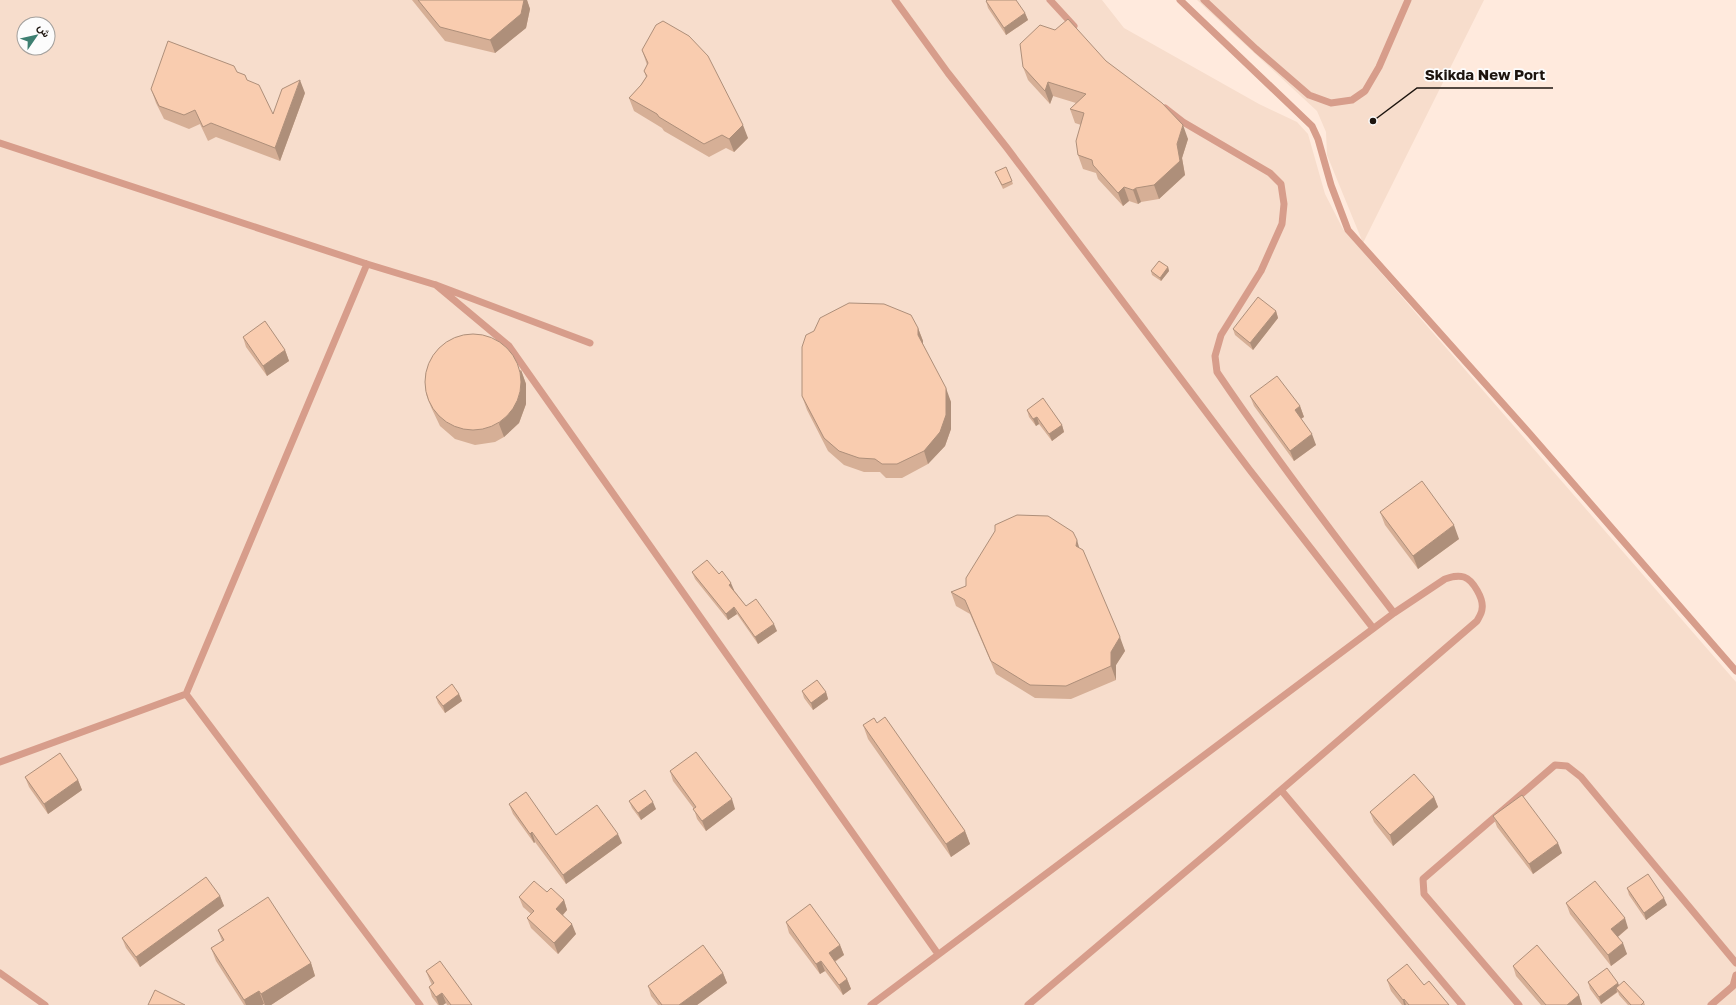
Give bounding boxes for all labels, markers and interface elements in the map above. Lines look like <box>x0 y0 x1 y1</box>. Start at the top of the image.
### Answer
north arrow <box>16 16 56 56</box>
text: ش <box>35 21 54 40</box>
callout: Skikda New Port <box>1417 61 1553 88</box>
text: Skikda New Port <box>1425 65 1545 83</box>

